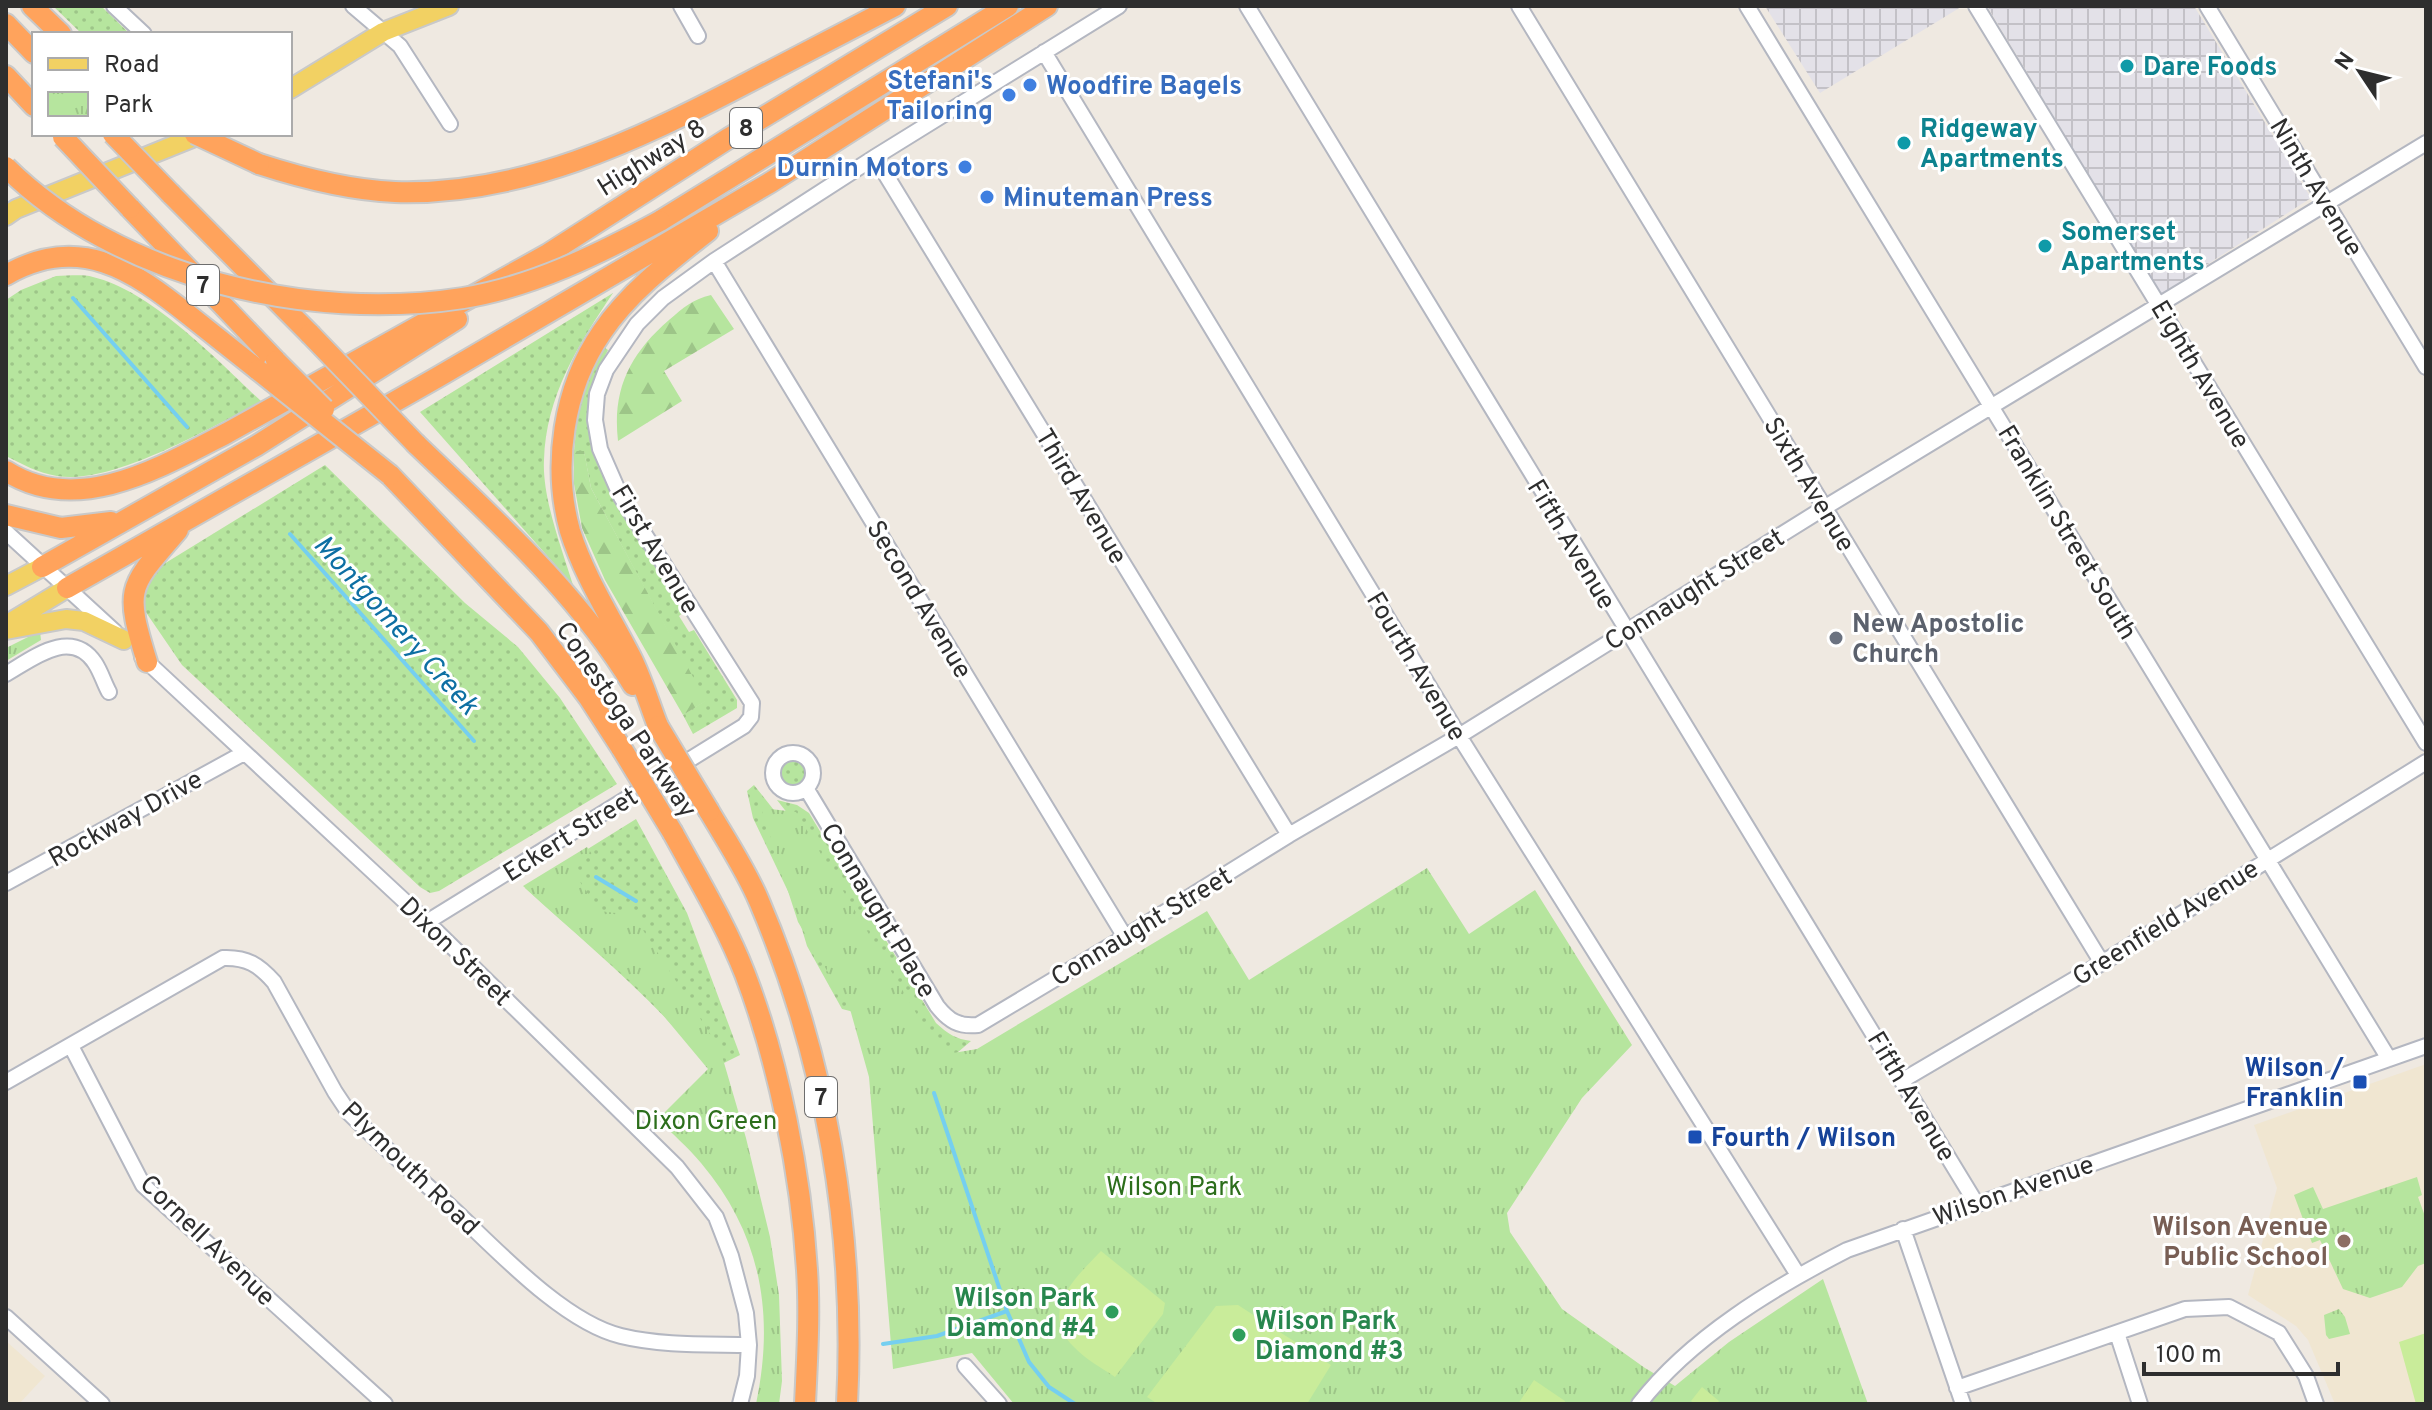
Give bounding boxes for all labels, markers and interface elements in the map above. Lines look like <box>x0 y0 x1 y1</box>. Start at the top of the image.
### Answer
legend <box>32 32 292 136</box>
north arrow <box>2320 32 2400 112</box>
text: N <box>2330 48 2361 76</box>
text: Road <box>104 51 160 81</box>
place label: Dare Foods <box>2143 52 2277 85</box>
marker: Dare Foods <box>2118 57 2136 75</box>
place label: Stefani's Tailoring <box>887 66 993 129</box>
place label: Woodfire Bagels <box>1046 71 1242 104</box>
marker: Woodfire Bagels <box>1021 76 1039 94</box>
marker: Stefani's Tailoring <box>1000 86 1018 104</box>
text: Park <box>104 91 154 121</box>
road number: 8 <box>730 108 762 148</box>
street label: Highway 8 <box>592 113 713 205</box>
street label: Ninth Avenue <box>2261 113 2369 263</box>
place label: Ridgeway Apartments <box>1920 114 2064 177</box>
marker: Ridgeway Apartments <box>1895 134 1913 152</box>
place label: Durnin Motors <box>777 153 949 186</box>
marker: Durnin Motors <box>956 158 974 176</box>
place label: Minuteman Press <box>1003 183 1213 216</box>
marker: Minuteman Press <box>978 188 996 206</box>
place label: Somerset Apartments <box>2061 217 2205 280</box>
marker: Somerset Apartments <box>2036 237 2054 255</box>
road number: 7 <box>187 265 219 305</box>
street label: Eighth Avenue <box>2142 295 2256 455</box>
street label: Sixth Avenue <box>1755 412 1861 559</box>
street label: Franklin Street South <box>1989 420 2143 647</box>
street label: Third Avenue <box>1026 423 1133 571</box>
street label: Fifth Avenue <box>1518 474 1622 616</box>
street label: First Avenue <box>602 480 705 621</box>
street label: Second Avenue <box>858 515 978 685</box>
street label: Connaught Street <box>1599 523 1791 660</box>
water label: Montgomery Creek <box>304 528 486 724</box>
street label: Fourth Avenue <box>1357 587 1472 748</box>
place label: New Apostolic Church <box>1852 609 2024 672</box>
street label: Conestoga Parkway <box>547 616 703 825</box>
marker: New Apostolic Church <box>1827 629 1845 647</box>
street label: Rockway Drive <box>43 764 209 876</box>
street label: Eckert Street <box>498 782 645 891</box>
street label: Connaught Place <box>812 818 942 1005</box>
street label: Greenfield Avenue <box>2067 854 2266 995</box>
street label: Connaught Street <box>1046 861 1239 995</box>
street label: Dixon Street <box>391 891 517 1015</box>
street label: Fifth Avenue <box>1858 1026 1962 1168</box>
place label: Wilson / Franklin <box>2245 1053 2344 1116</box>
marker: Wilson / Franklin <box>2351 1073 2369 1091</box>
road number: 7 <box>805 1077 837 1117</box>
street label: Plymouth Road <box>333 1096 485 1244</box>
park label: Dixon Green <box>635 1106 777 1139</box>
place label: Fourth / Wilson <box>1711 1123 1896 1156</box>
marker: Fourth / Wilson <box>1686 1128 1704 1146</box>
street label: Wilson Avenue <box>1929 1149 2099 1235</box>
street label: Cornell Avenue <box>132 1169 281 1315</box>
park label: Wilson Park <box>1106 1172 1242 1205</box>
place label: Wilson Avenue Public School <box>2152 1212 2328 1275</box>
marker: Wilson Avenue Public School <box>2335 1232 2353 1250</box>
place label: Wilson Park Diamond #4 <box>946 1283 1096 1346</box>
marker: Wilson Park Diamond #4 <box>1103 1303 1121 1321</box>
place label: Wilson Park Diamond #3 <box>1255 1306 1404 1369</box>
marker: Wilson Park Diamond #3 <box>1230 1326 1248 1344</box>
scale bar <box>2144 1326 2338 1376</box>
text: 100 m <box>2156 1341 2222 1371</box>

